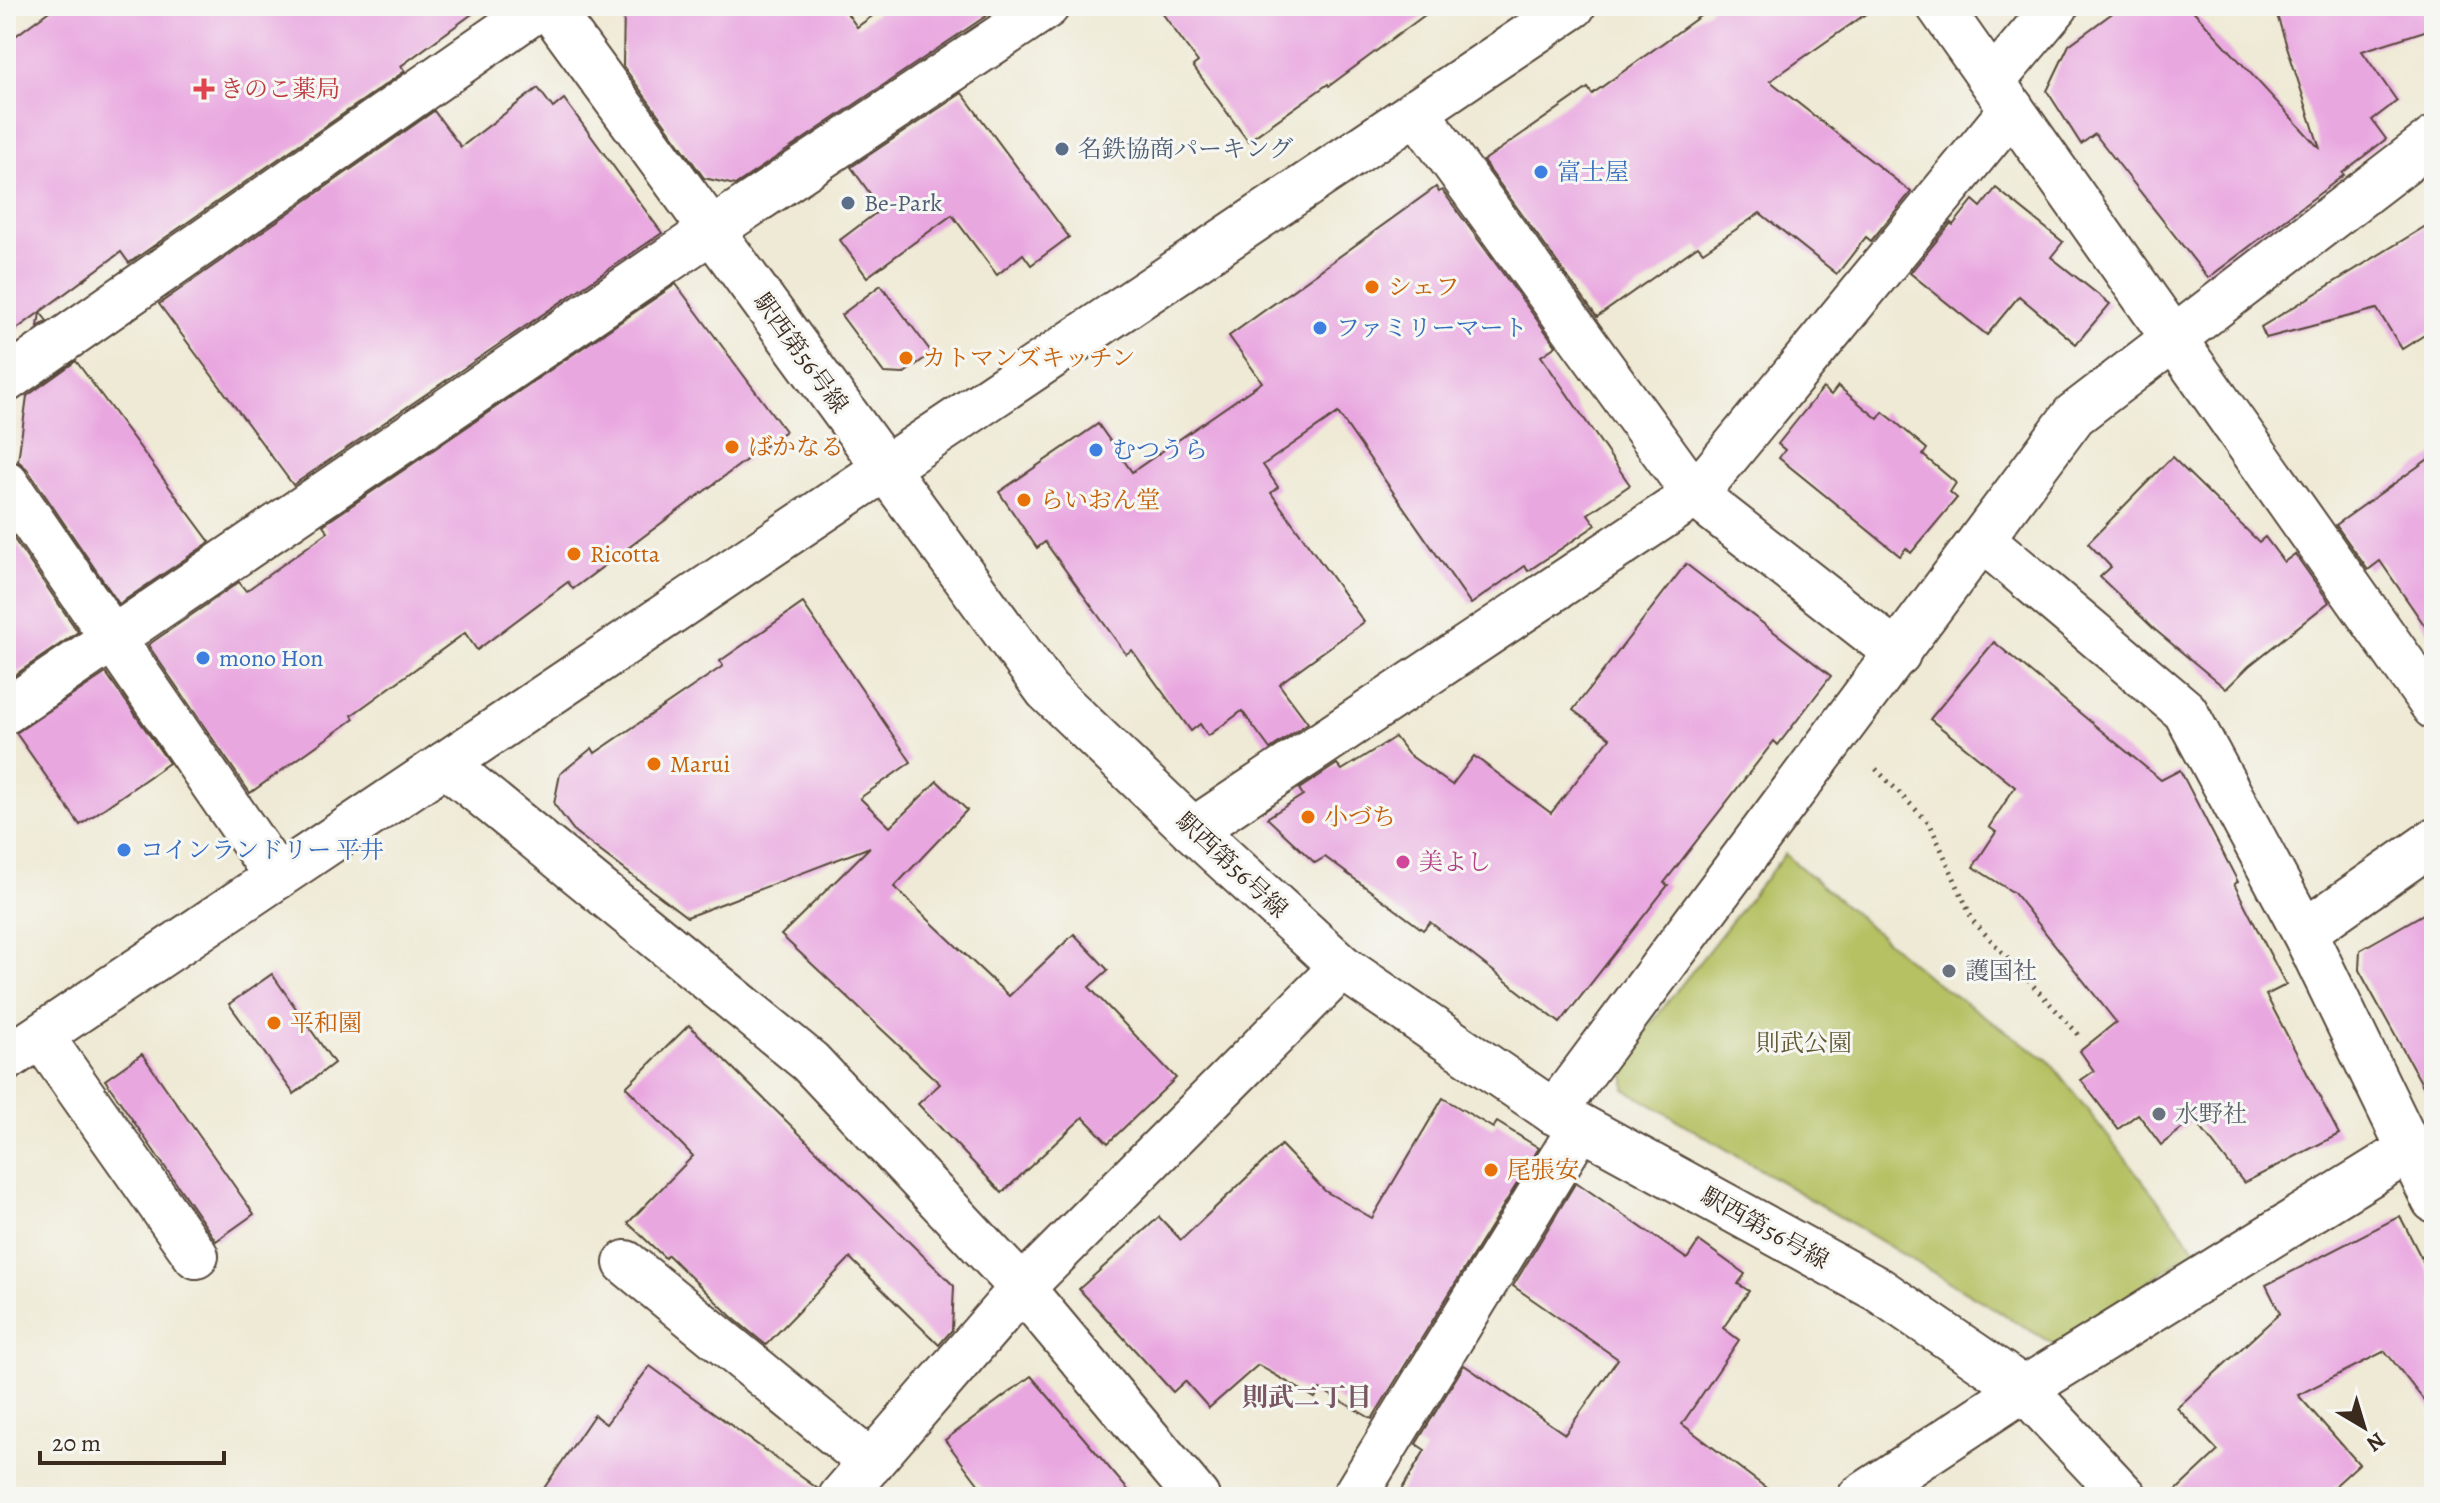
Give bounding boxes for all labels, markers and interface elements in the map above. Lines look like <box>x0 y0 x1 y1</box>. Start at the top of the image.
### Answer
place label: きのこ薬局 <box>220 73 340 105</box>
marker: きのこ薬局 <box>195 80 213 98</box>
place label: 名鉄協商パーキング <box>1078 133 1293 165</box>
marker: 名鉄協商パーキング <box>1053 140 1071 158</box>
place label: 富士屋 <box>1557 156 1629 188</box>
marker: 富士屋 <box>1532 163 1550 181</box>
place label: Be-Park <box>864 187 942 219</box>
marker: Be-Park <box>839 194 857 212</box>
place label: シェフ <box>1388 271 1460 303</box>
marker: シェフ <box>1363 278 1381 296</box>
street label: 駅西第56号線 <box>746 286 856 420</box>
place label: ファミリーマート <box>1336 312 1528 344</box>
marker: ファミリーマート <box>1311 319 1329 337</box>
place label: カトマンズキッチン <box>922 342 1136 374</box>
marker: カトマンズキッチン <box>897 349 915 367</box>
place label: ばかなる <box>748 431 844 463</box>
place label: むつうら <box>1112 434 1208 466</box>
marker: ばかなる <box>723 438 741 456</box>
marker: むつうら <box>1087 441 1105 459</box>
place label: らいおん堂 <box>1040 484 1160 516</box>
marker: らいおん堂 <box>1015 491 1033 509</box>
place label: Ricotta <box>590 538 661 570</box>
marker: Ricotta <box>565 545 583 563</box>
place label: mono Hon <box>219 642 324 674</box>
marker: mono Hon <box>194 649 212 667</box>
place label: Marui <box>670 748 730 780</box>
marker: Marui <box>645 755 663 773</box>
place label: 小づち <box>1324 801 1396 833</box>
street label: 駅西第56号線 <box>1169 805 1295 925</box>
marker: 小づち <box>1299 808 1317 826</box>
place label: コインランドリー 平井 <box>140 834 384 866</box>
marker: コインランドリー 平井 <box>115 841 133 859</box>
place label: 美よし <box>1419 846 1491 878</box>
marker: 美よし <box>1394 853 1412 871</box>
place label: 護国社 <box>1965 955 2037 987</box>
marker: 護国社 <box>1940 962 1958 980</box>
place label: 平和園 <box>290 1007 362 1039</box>
marker: 平和園 <box>265 1014 283 1032</box>
park label: 則武公園 <box>1756 1027 1852 1059</box>
place label: 水野社 <box>2175 1098 2247 1130</box>
marker: 水野社 <box>2150 1105 2168 1123</box>
place label: 尾張安 <box>1507 1154 1579 1186</box>
marker: 尾張安 <box>1482 1161 1500 1179</box>
street label: 駅西第56号線 <box>1695 1180 1835 1276</box>
district label: 則武二丁目 <box>1242 1380 1372 1415</box>
north arrow <box>2324 1387 2404 1467</box>
scale bar <box>40 1415 224 1465</box>
text: N <box>2360 1425 2391 1459</box>
text: 20 m <box>52 1427 101 1459</box>

